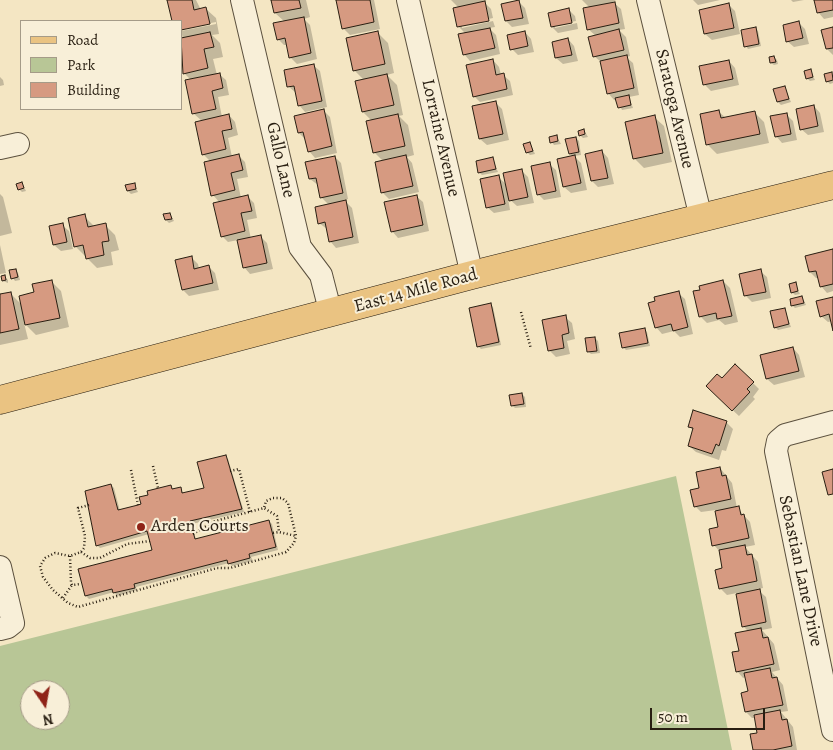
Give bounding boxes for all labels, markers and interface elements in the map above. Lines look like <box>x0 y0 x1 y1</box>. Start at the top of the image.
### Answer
legend <box>20 20 182 110</box>
text: Road <box>67 30 98 50</box>
street label: Saratoga Avenue <box>650 47 698 171</box>
text: Park <box>67 55 95 75</box>
street label: Lorraine Avenue <box>416 77 464 199</box>
text: Building <box>67 80 120 100</box>
street label: Gallo Lane <box>261 120 299 200</box>
street label: East 14 Mile Road <box>352 264 480 318</box>
street label: Sebastian Lane Drive <box>773 493 827 649</box>
place label: Arden Courts <box>151 516 249 538</box>
marker: Arden Courts <box>135 521 147 533</box>
north arrow <box>20 680 70 730</box>
scale bar <box>653 698 768 730</box>
text: 50 m <box>658 707 688 727</box>
text: N <box>41 709 55 730</box>

